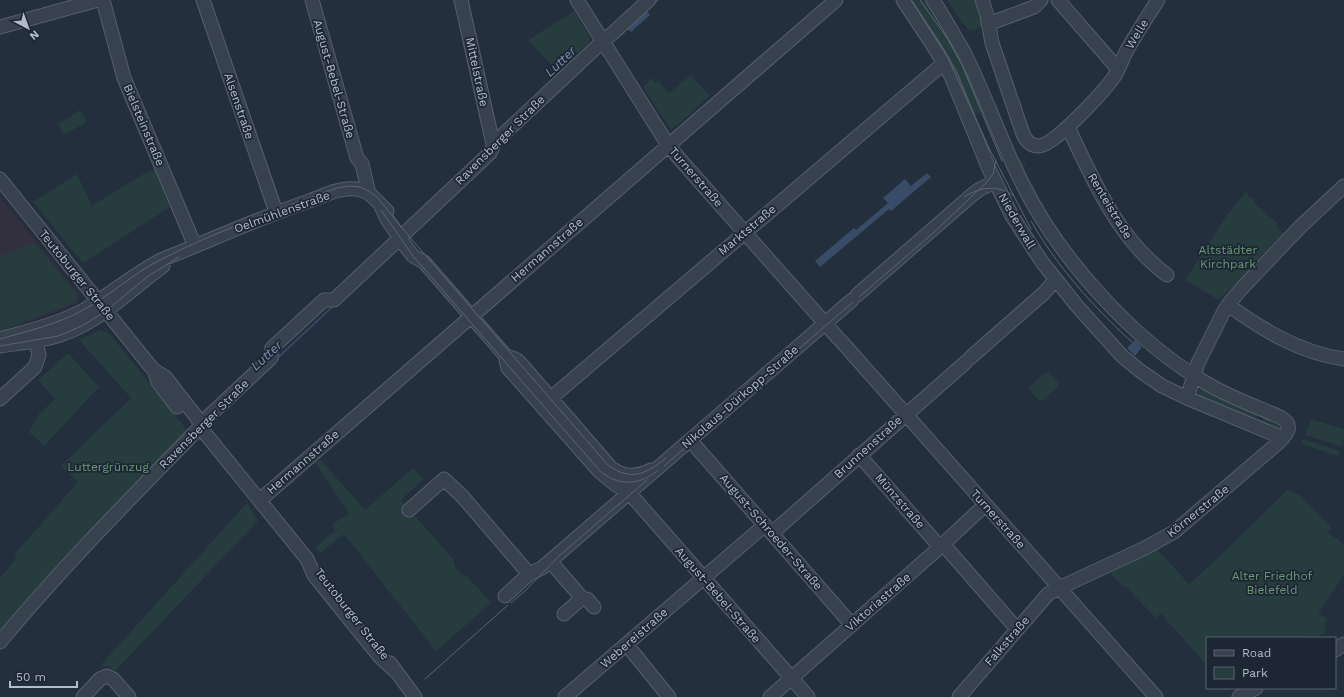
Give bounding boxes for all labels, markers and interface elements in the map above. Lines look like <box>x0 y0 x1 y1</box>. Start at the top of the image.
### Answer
north arrow <box>8 8 48 48</box>
street label: Welle <box>1123 16 1151 51</box>
street label: August-Bebel-Straße <box>310 18 358 140</box>
text: N <box>27 28 42 43</box>
street label: Mittelstraße <box>463 36 491 108</box>
water label: Lutter <box>542 42 580 80</box>
street label: Alsenstraße <box>221 71 257 141</box>
street label: Bielsteinstraße <box>120 82 168 168</box>
street label: Ravensberger Straße <box>452 92 548 188</box>
street label: Turnerstraße <box>666 144 726 210</box>
street label: Renteistraße <box>1085 171 1135 242</box>
street label: Oelmühlenstraße <box>232 188 332 236</box>
street label: Niederwall <box>995 191 1039 252</box>
street label: Marktstraße <box>715 202 779 258</box>
street label: Hermannstraße <box>508 215 586 285</box>
street label: Teutoburger Straße <box>36 227 118 323</box>
park label: Altstädter Kirchpark <box>1199 243 1258 271</box>
water label: Lutter <box>248 337 286 374</box>
street label: Nikolaus-Dürkopp-Straße <box>679 342 801 452</box>
street label: Ravensberger Straße <box>156 376 252 472</box>
street label: Brunnenstraße <box>831 413 905 481</box>
street label: Hermannstraße <box>264 427 342 497</box>
park label: Luttergrünzug <box>67 460 149 474</box>
street label: August-Schroeder-Straße <box>717 471 825 593</box>
street label: Münzstraße <box>872 471 928 532</box>
street label: Körnerstraße <box>1164 482 1232 540</box>
street label: Turnerstraße <box>968 486 1028 552</box>
street label: August-Bebel-Straße <box>672 544 764 646</box>
street label: Teutoburger Straße <box>312 565 392 663</box>
park label: Alter Friedhof Bielefeld <box>1232 569 1313 597</box>
street label: Viktoriastraße <box>842 570 914 634</box>
street label: Webereistraße <box>598 605 671 671</box>
street label: Falkstraße <box>982 613 1032 669</box>
legend <box>1206 637 1336 689</box>
text: Road <box>1242 646 1271 660</box>
scale bar <box>10 663 77 689</box>
text: Park <box>1242 666 1268 680</box>
text: 50 m <box>16 670 46 684</box>

